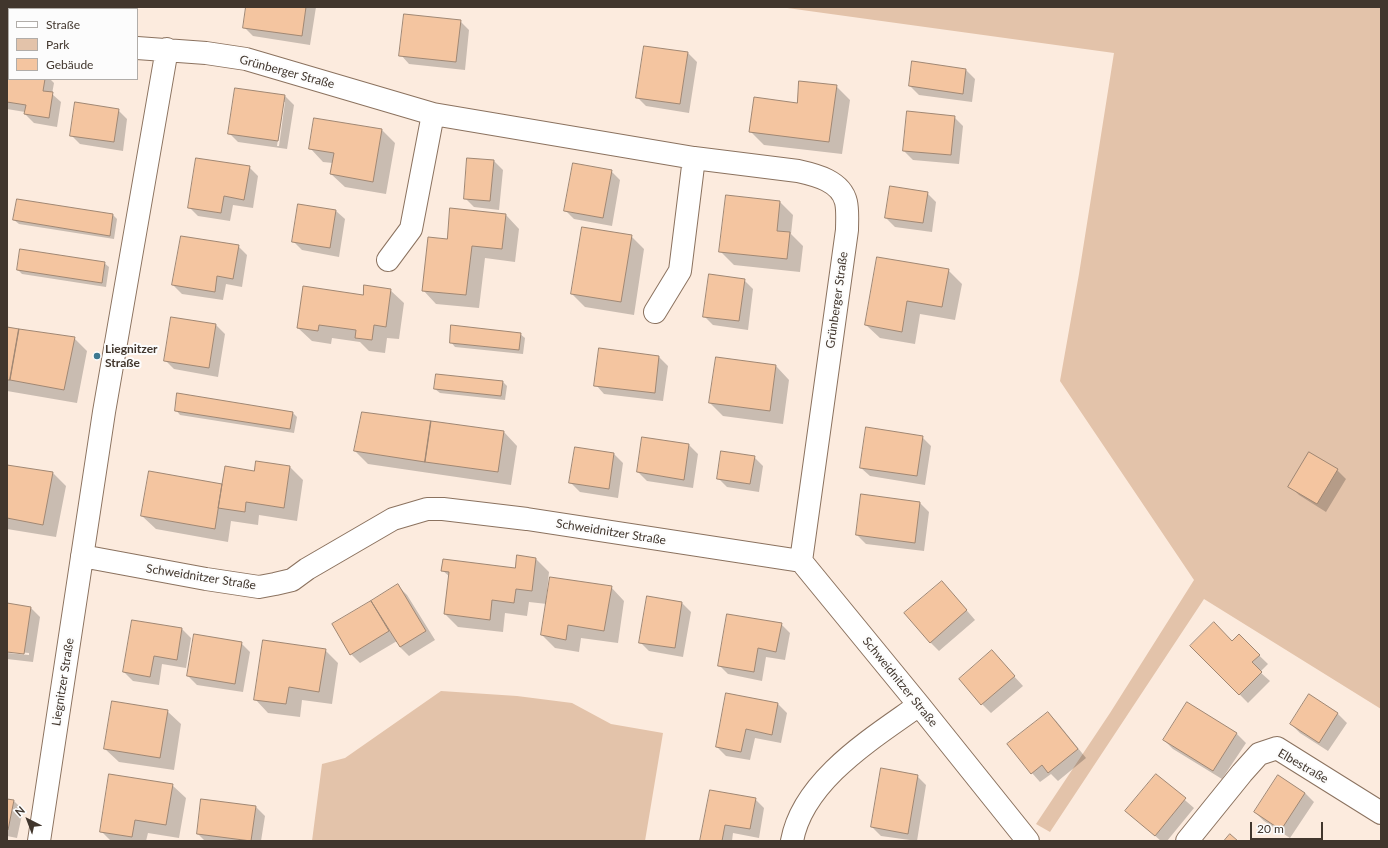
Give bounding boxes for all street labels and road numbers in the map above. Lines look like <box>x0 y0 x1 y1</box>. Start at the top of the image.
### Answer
street label: Grünberger Straße <box>238 52 336 92</box>
street label: Grünberger Straße <box>823 251 851 349</box>
street label: Schweidnitzer Straße <box>555 516 667 548</box>
street label: Schweidnitzer Straße <box>145 561 257 593</box>
street label: Schweidnitzer Straße <box>859 634 941 730</box>
street label: Liegnitzer Straße <box>49 637 77 727</box>
street label: Elbestraße <box>1275 746 1331 786</box>

